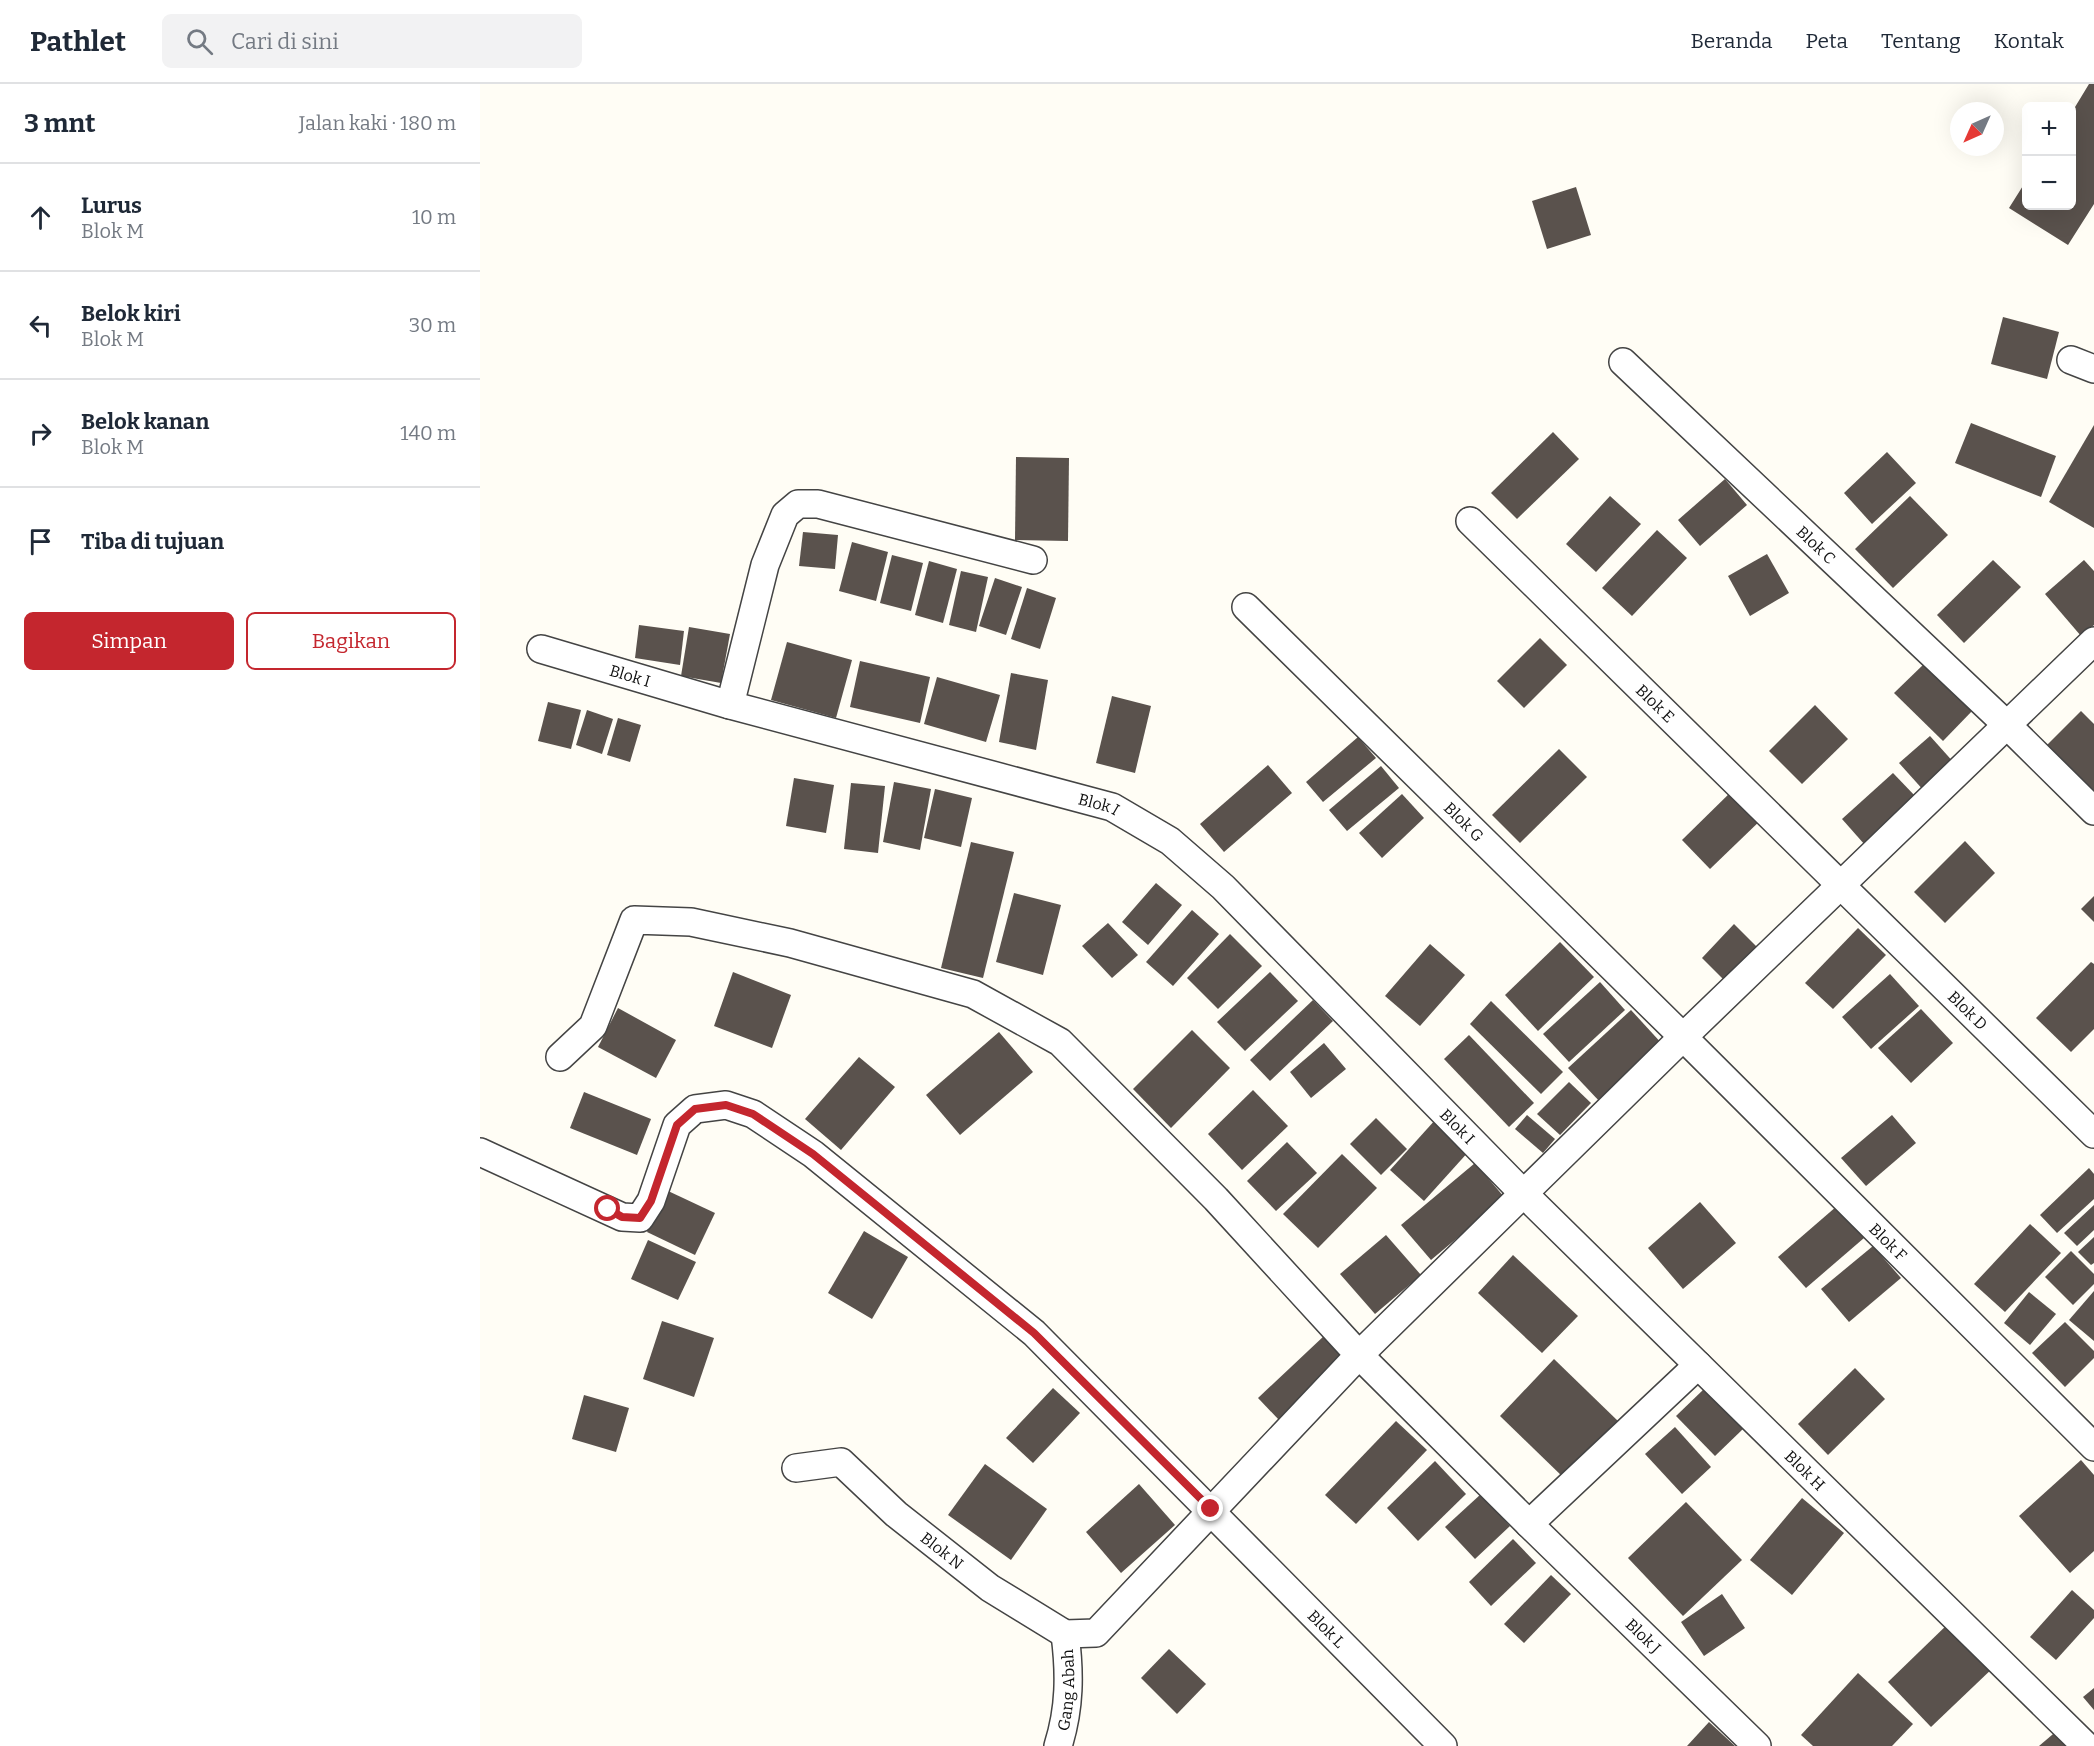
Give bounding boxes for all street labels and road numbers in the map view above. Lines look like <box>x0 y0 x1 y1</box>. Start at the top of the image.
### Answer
street label: Blok C <box>1793 522 1840 568</box>
street label: Blok I <box>607 660 653 690</box>
street label: Blok E <box>1632 680 1679 726</box>
street label: Blok I <box>1076 789 1123 819</box>
street label: Blok G <box>1440 798 1488 845</box>
street label: Blok D <box>1944 987 1992 1034</box>
street label: Blok I <box>1436 1105 1479 1148</box>
street label: Blok F <box>1866 1219 1911 1264</box>
street label: Blok H <box>1781 1446 1829 1494</box>
street label: Blok N <box>917 1528 968 1573</box>
street label: Blok L <box>1304 1606 1349 1651</box>
street label: Blok J <box>1622 1614 1665 1657</box>
street label: Gang Abah <box>1053 1648 1078 1732</box>

